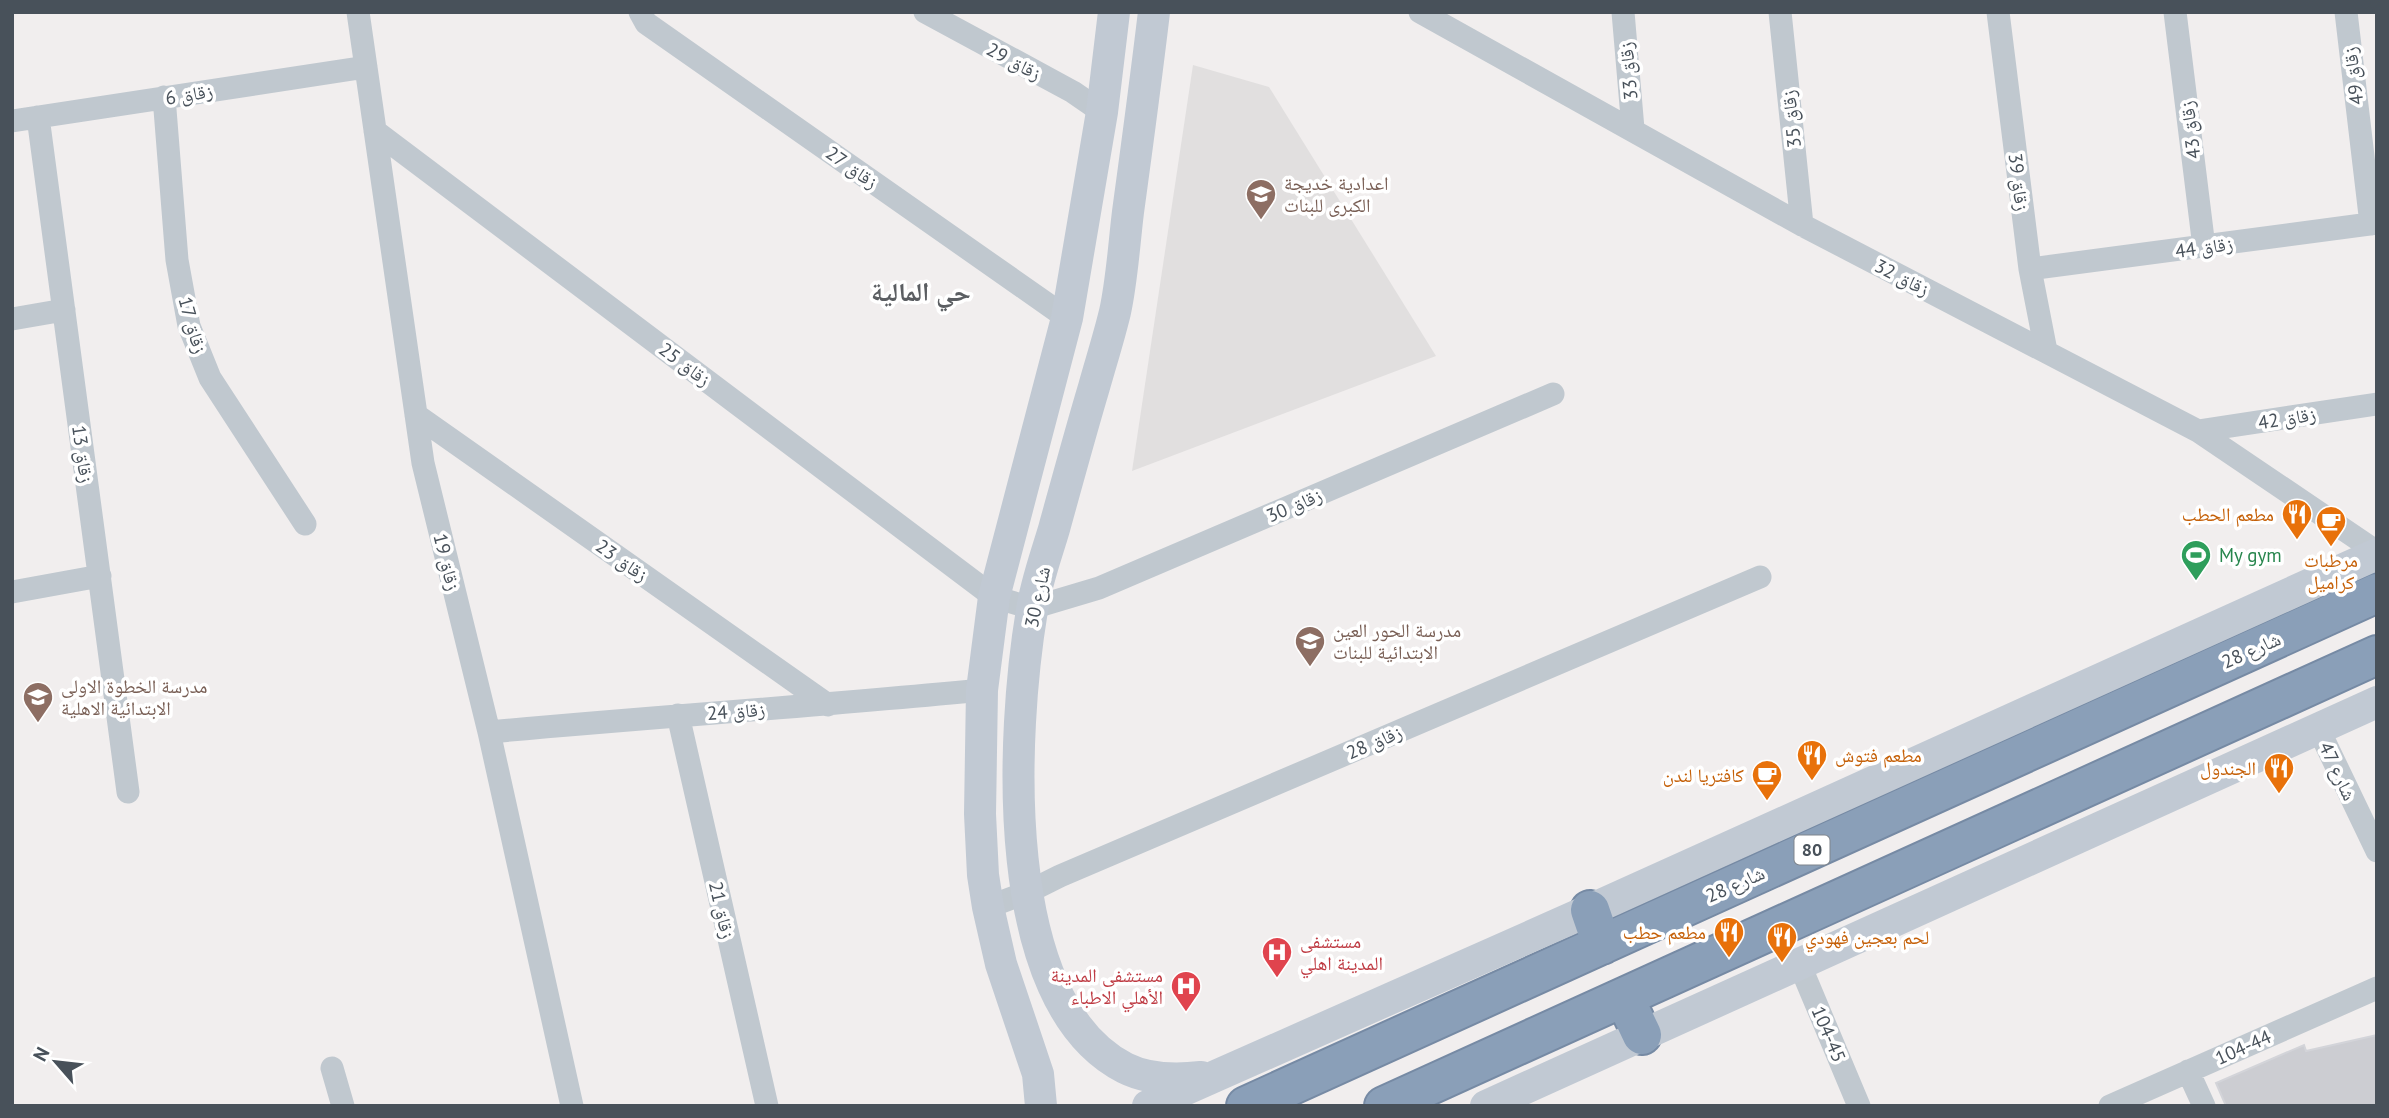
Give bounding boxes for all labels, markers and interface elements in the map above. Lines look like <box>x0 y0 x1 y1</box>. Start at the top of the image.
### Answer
street label: زقاق 29 <box>983 37 1045 85</box>
street label: زقاق 33 <box>1614 41 1642 101</box>
street label: زقاق 49 <box>2338 46 2368 106</box>
street label: زقاق 6 <box>163 78 215 110</box>
street label: زقاق 35 <box>1776 89 1806 149</box>
street label: زقاق 43 <box>2175 100 2205 160</box>
street label: زقاق 27 <box>821 140 883 194</box>
street label: زقاق 39 <box>2004 152 2034 212</box>
place label: اعدادية خديجة الكبرى للبنات <box>1284 171 1389 217</box>
school or university icon: اعدادية خديجة الكبرى للبنات <box>1244 177 1278 221</box>
street label: زقاق 44 <box>2174 231 2234 263</box>
street label: زقاق 32 <box>1871 253 1933 301</box>
district label: حي المالية <box>871 275 971 312</box>
street label: زقاق 17 <box>173 294 213 356</box>
street label: زقاق 25 <box>655 337 715 391</box>
street label: زقاق 42 <box>2256 402 2318 434</box>
street label: زقاق 13 <box>67 424 99 484</box>
street label: زقاق 30 <box>1263 483 1325 527</box>
restaurant icon: مطعم الحطب <box>2280 497 2314 541</box>
place label: مطعم الحطب <box>2182 502 2274 527</box>
cafe icon: مرطبات كراميل <box>2314 504 2348 548</box>
street label: زقاق 19 <box>428 531 466 593</box>
street label: زقاق 23 <box>591 533 653 587</box>
sports icon: My gym <box>2179 538 2213 582</box>
place label: My gym <box>2219 543 2282 567</box>
place label: مرطبات كراميل <box>2304 548 2358 594</box>
street label: شارع 30 <box>1019 564 1055 630</box>
place label: مدرسة الحور العين الابتدائية للبنات <box>1333 618 1461 664</box>
school or university icon: مدرسة الحور العين الابتدائية للبنات <box>1293 624 1327 668</box>
street label: شارع 28 <box>2218 626 2284 674</box>
place label: مدرسة الخطوة الاولى الابتدائية الاهلية <box>61 674 207 720</box>
school or university icon: مدرسة الخطوة الاولى الابتدائية الاهلية <box>21 680 55 724</box>
street label: زقاق 24 <box>706 697 766 725</box>
street label: زقاق 28 <box>1343 720 1405 764</box>
restaurant icon: مطعم فتوش <box>1795 738 1829 782</box>
street label: شارع 47 <box>2314 738 2362 804</box>
place label: مطعم فتوش <box>1835 743 1922 768</box>
restaurant icon: الجندول <box>2262 751 2296 795</box>
place label: الجندول <box>2200 756 2256 780</box>
cafe icon: كافتريا لندن <box>1750 758 1784 802</box>
place label: كافتريا لندن <box>1663 763 1744 787</box>
road number: 80 <box>1794 836 1829 864</box>
street label: شارع 28 <box>1702 860 1768 908</box>
street label: زقاق 21 <box>704 879 740 941</box>
restaurant icon: مطعم حطب <box>1712 915 1746 959</box>
place label: مطعم حطب <box>1623 920 1706 945</box>
restaurant icon: لحم بعجين فهودي <box>1765 920 1799 964</box>
place label: لحم بعجين فهودي <box>1805 925 1929 953</box>
place label: مستشفى المدينة اهلي <box>1300 929 1383 979</box>
hospital icon: مستشفى المدينة اهلي <box>1260 935 1294 979</box>
place label: مستشفى المدينة الأهلي الاطباء <box>1051 963 1163 1013</box>
hospital icon: مستشفى المدينة الأهلي الاطباء <box>1169 969 1203 1013</box>
street label: 104-45 <box>1807 1002 1851 1066</box>
street label: 104-44 <box>2211 1024 2275 1070</box>
north arrow <box>21 1027 91 1097</box>
text: N <box>27 1043 55 1065</box>

